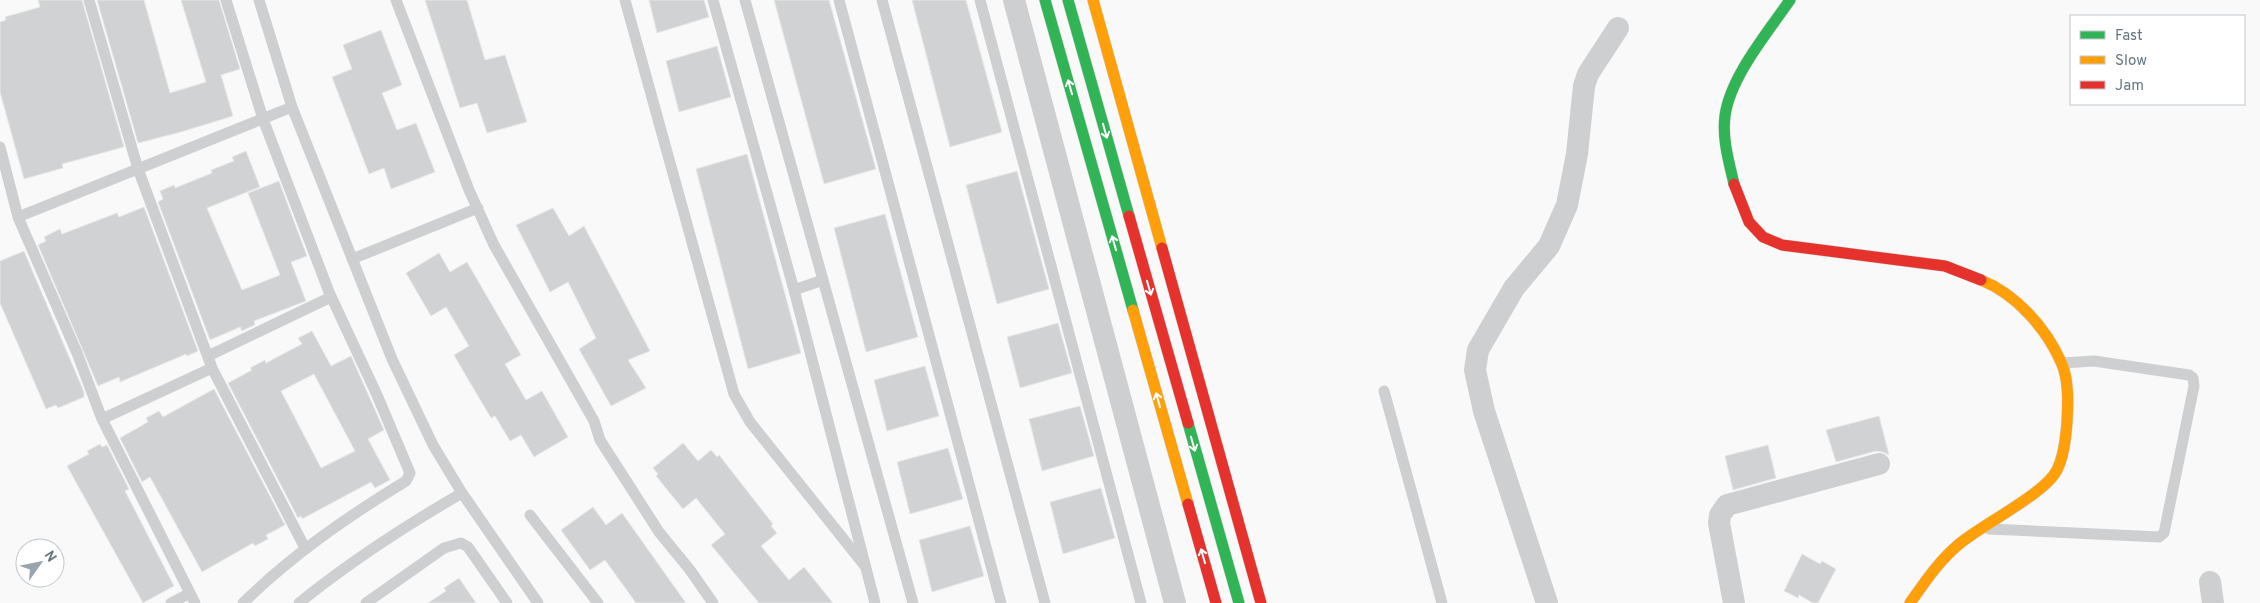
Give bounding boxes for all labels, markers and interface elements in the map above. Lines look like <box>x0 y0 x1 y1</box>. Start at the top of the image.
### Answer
legend <box>2070 15 2245 105</box>
text: Fast <box>2115 27 2143 46</box>
text: Slow <box>2115 52 2147 71</box>
text: Jam <box>2115 77 2144 96</box>
one-way arrow <box>1064 79 1074 95</box>
one-way arrow <box>1101 123 1110 139</box>
one-way arrow <box>1109 236 1118 252</box>
one-way arrow <box>1145 279 1154 295</box>
one-way arrow <box>1153 392 1163 408</box>
one-way arrow <box>1189 436 1198 452</box>
north arrow <box>15 538 65 588</box>
text: N <box>40 548 60 566</box>
one-way arrow <box>1197 549 1207 565</box>

